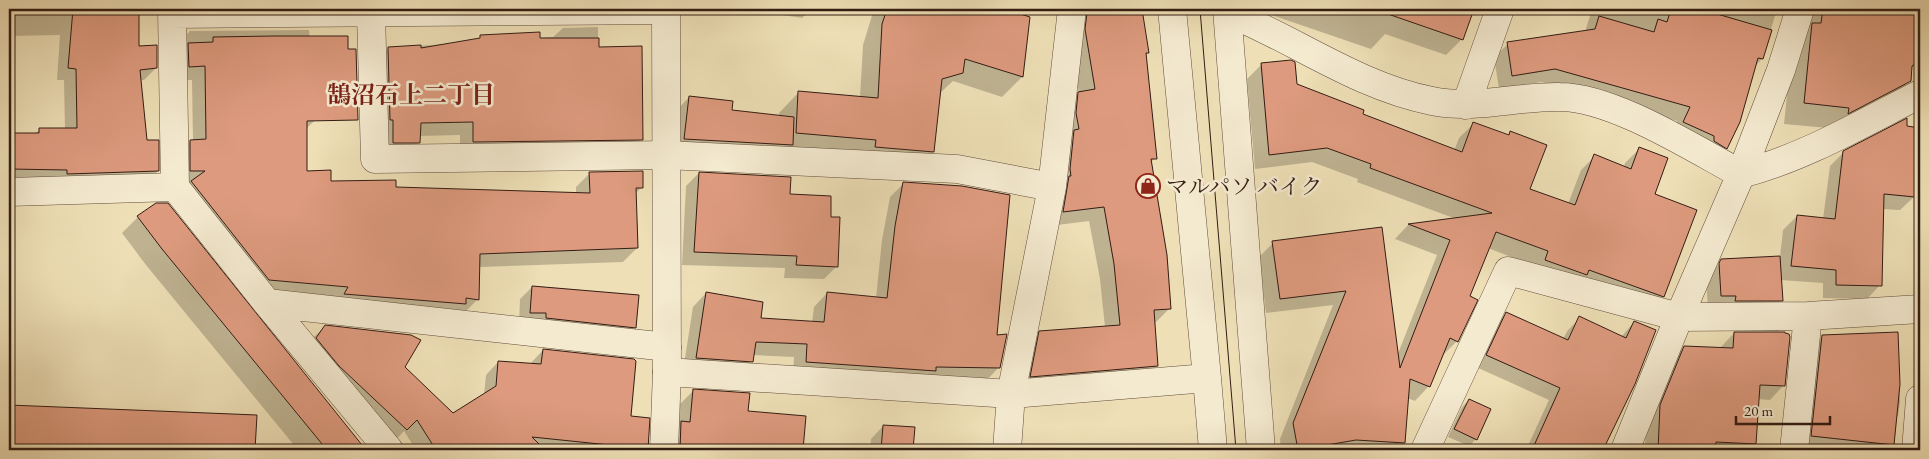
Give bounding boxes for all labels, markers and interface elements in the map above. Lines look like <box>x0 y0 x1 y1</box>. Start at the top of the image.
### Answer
district label: 鵠沼石上二丁目 <box>327 79 495 110</box>
place label: マルパソ バイク <box>1166 172 1322 201</box>
shop icon: マルパソ バイク <box>1135 173 1161 199</box>
scale bar <box>1736 394 1830 426</box>
text: 20 m <box>1744 401 1773 420</box>

